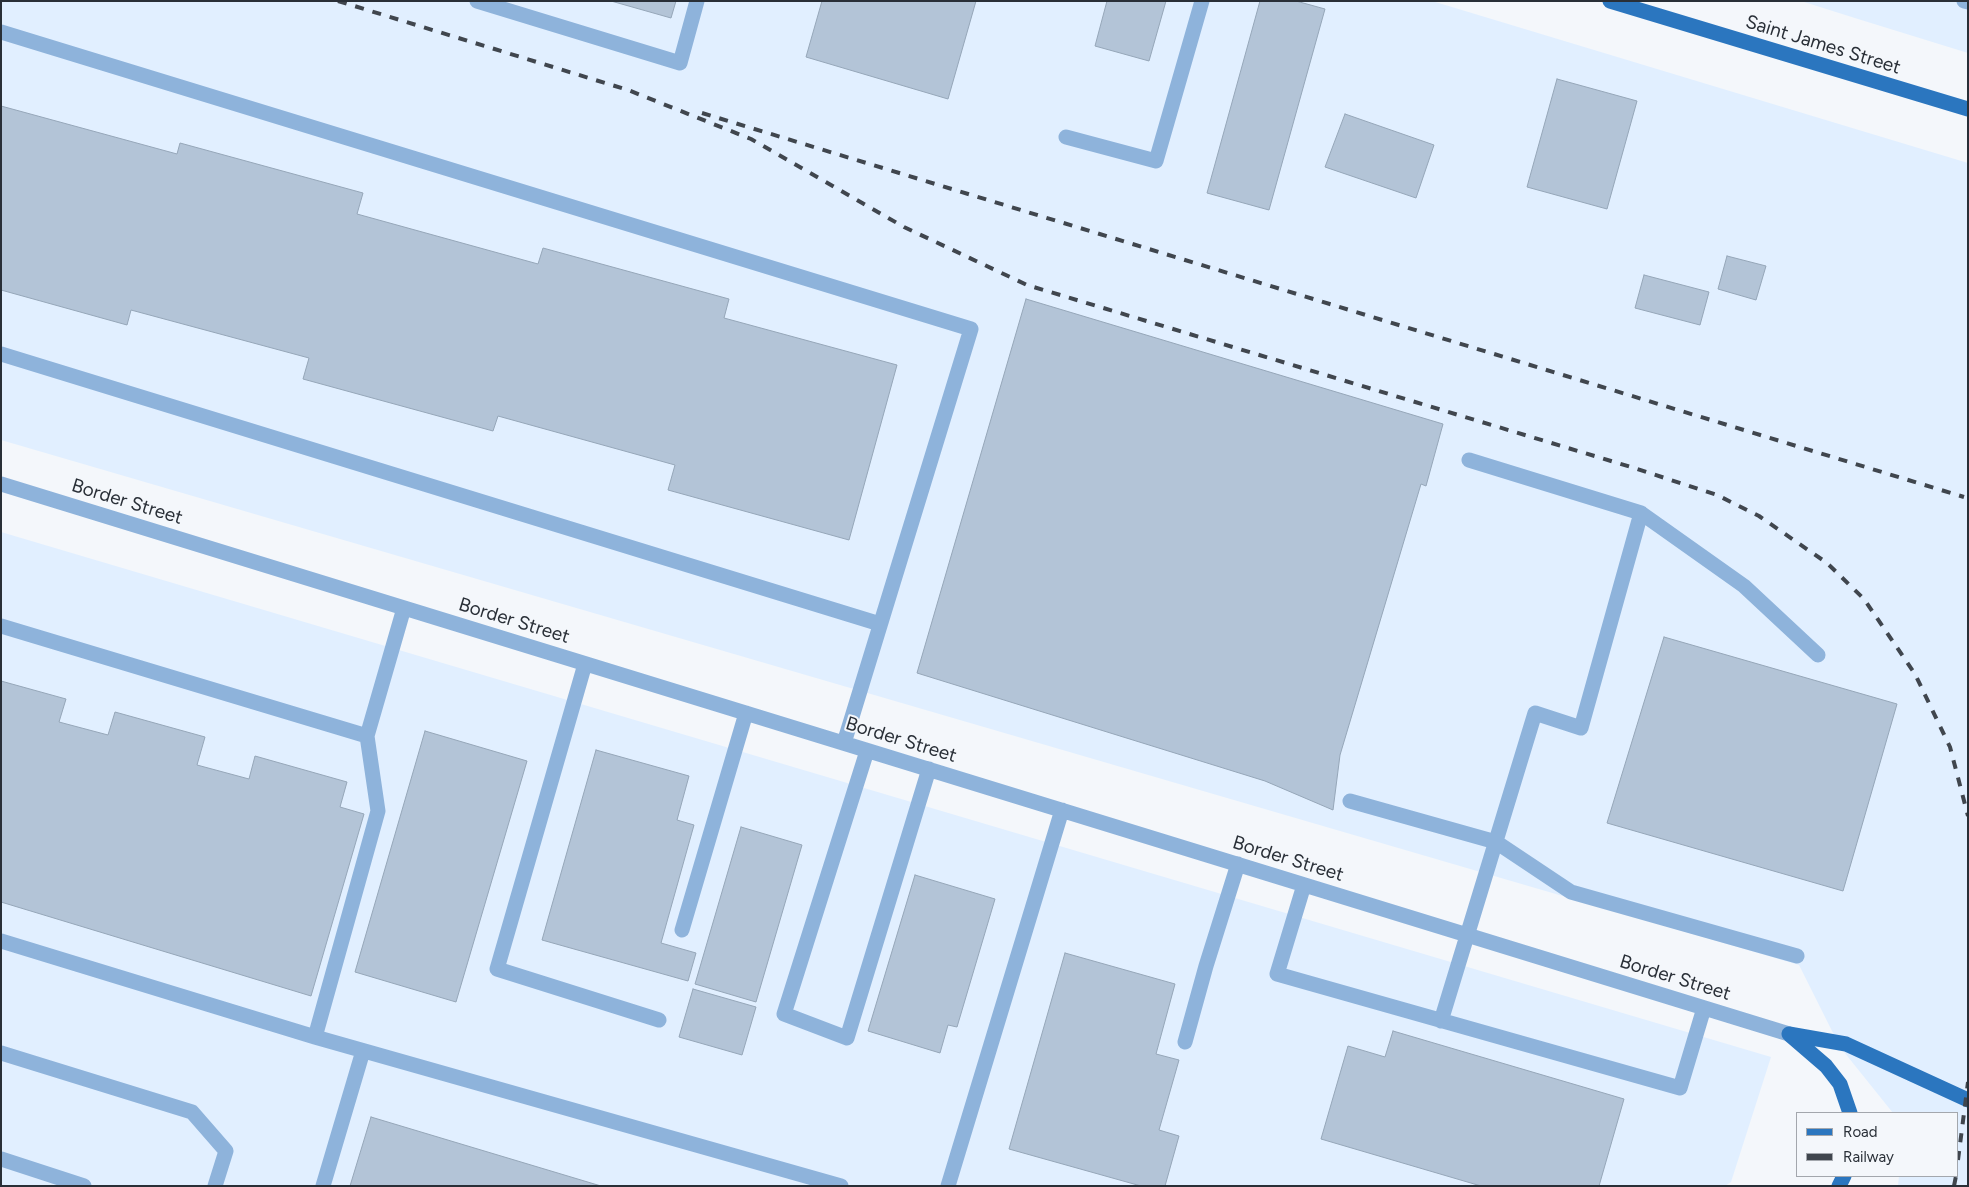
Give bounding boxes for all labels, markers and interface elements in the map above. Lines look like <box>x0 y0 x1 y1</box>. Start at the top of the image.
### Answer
street label: Saint James Street <box>1743 11 1903 79</box>
street label: Border Street <box>69 474 185 530</box>
street label: Border Street <box>456 593 572 649</box>
street label: Border Street <box>843 712 959 768</box>
street label: Border Street <box>1230 831 1346 887</box>
street label: Border Street <box>1617 950 1733 1006</box>
legend <box>1796 1112 1959 1177</box>
text: Road <box>1843 1123 1878 1141</box>
text: Railway <box>1843 1148 1894 1166</box>

